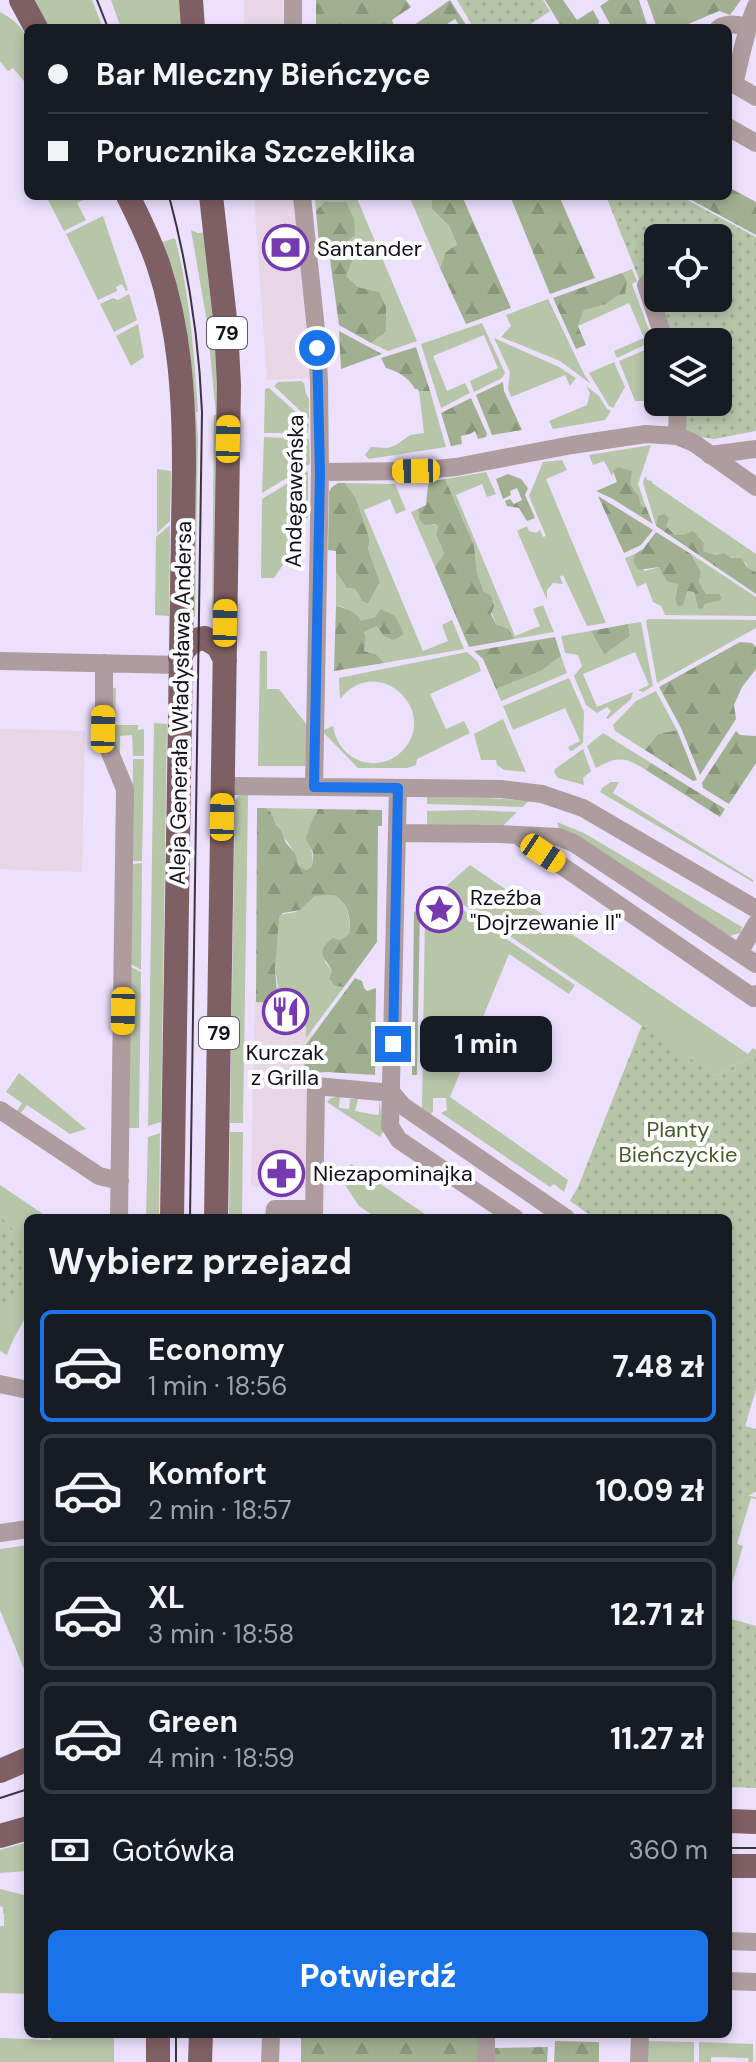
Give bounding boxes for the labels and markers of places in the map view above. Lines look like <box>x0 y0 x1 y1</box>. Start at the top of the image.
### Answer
bank icon: Santander <box>262 224 310 272</box>
place label: Santander <box>317 234 422 263</box>
place label: Rzeźba "Dojrzewanie II" <box>470 883 622 937</box>
place icon: Rzeźba "Dojrzewanie II" <box>415 886 463 934</box>
restaurant icon: Kurczak z Grilla <box>261 987 309 1035</box>
place label: Kurczak z Grilla <box>246 1038 324 1092</box>
pharmacy icon: Niezapominajka <box>258 1149 306 1197</box>
place label: Niezapominajka <box>313 1159 473 1188</box>

